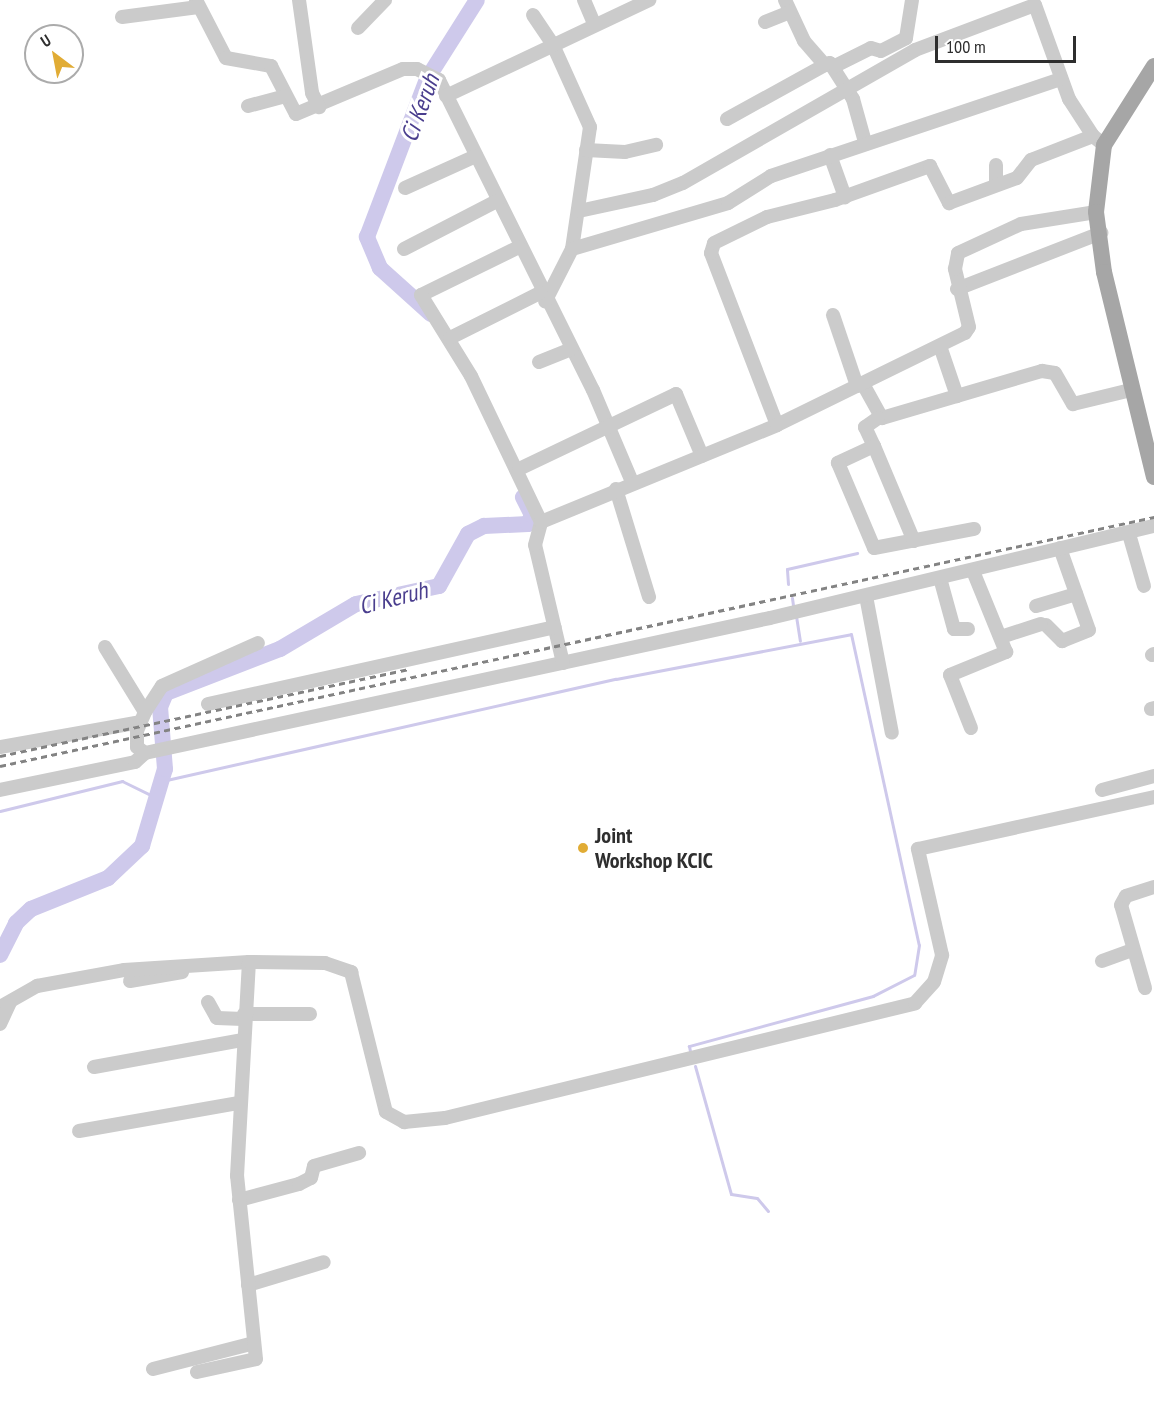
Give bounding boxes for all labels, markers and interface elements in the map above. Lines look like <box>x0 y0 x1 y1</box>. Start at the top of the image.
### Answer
north arrow <box>24 24 84 84</box>
scale bar <box>938 24 1079 62</box>
text: U <box>37 30 54 51</box>
text: 100 m <box>946 35 986 58</box>
water label: Ci Keruh <box>395 70 445 146</box>
water label: Ci Keruh <box>356 576 430 620</box>
place label: Joint Workshop KCIC <box>595 822 713 873</box>
marker: Joint Workshop KCIC <box>576 841 590 855</box>

